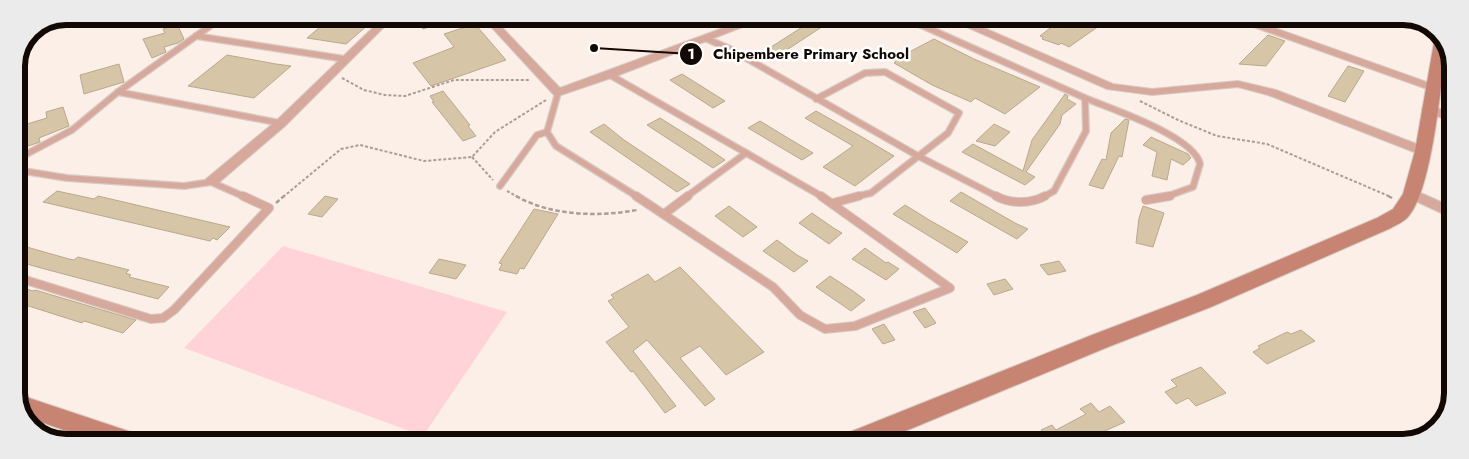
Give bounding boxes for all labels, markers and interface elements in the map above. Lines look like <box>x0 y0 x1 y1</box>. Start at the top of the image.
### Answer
callout: Chipembere Primary School <box>678 39 919 69</box>
text: 1 <box>687 43 695 65</box>
text: Chipembere Primary School <box>713 43 909 65</box>

